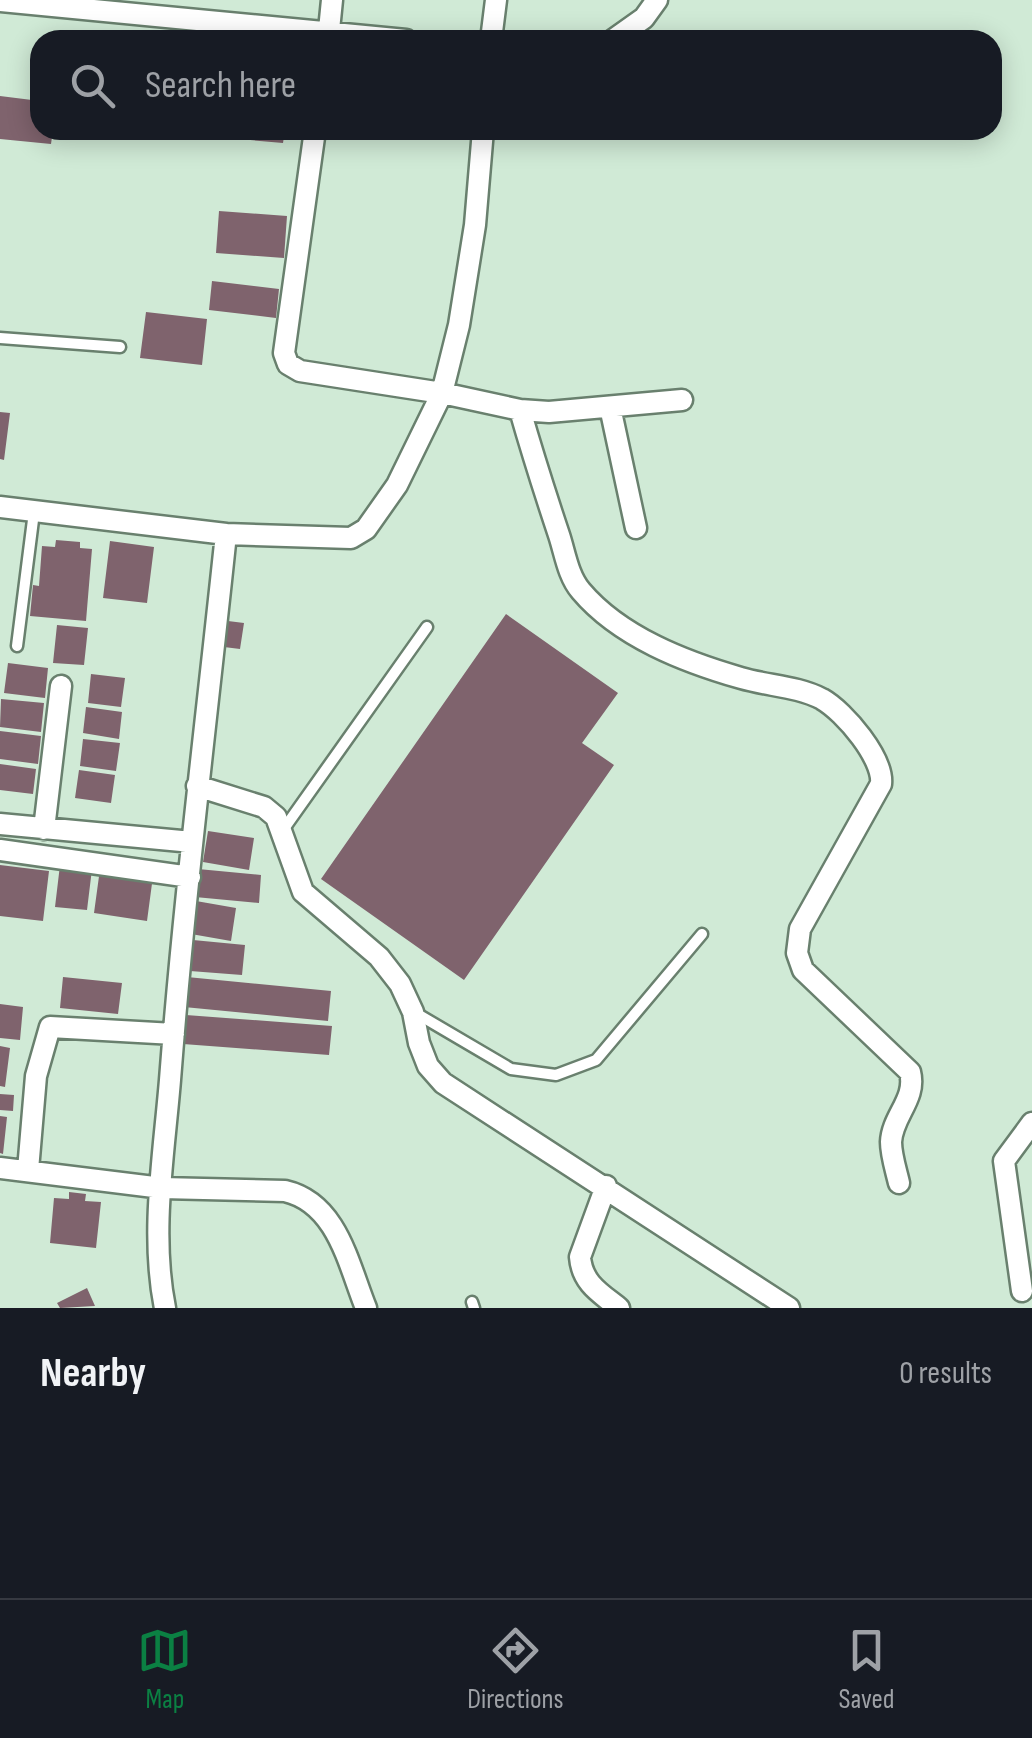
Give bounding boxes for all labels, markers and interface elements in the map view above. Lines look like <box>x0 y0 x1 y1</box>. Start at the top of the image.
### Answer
search box <box>30 30 1002 140</box>
icon: search <box>65 58 120 113</box>
text: Search here <box>145 63 296 108</box>
text: Nearby <box>40 1348 146 1399</box>
text: 0 results <box>899 1354 992 1393</box>
tab: Map <box>137 1623 192 1716</box>
tab: Directions <box>467 1623 564 1716</box>
tab: Saved <box>838 1623 895 1716</box>

